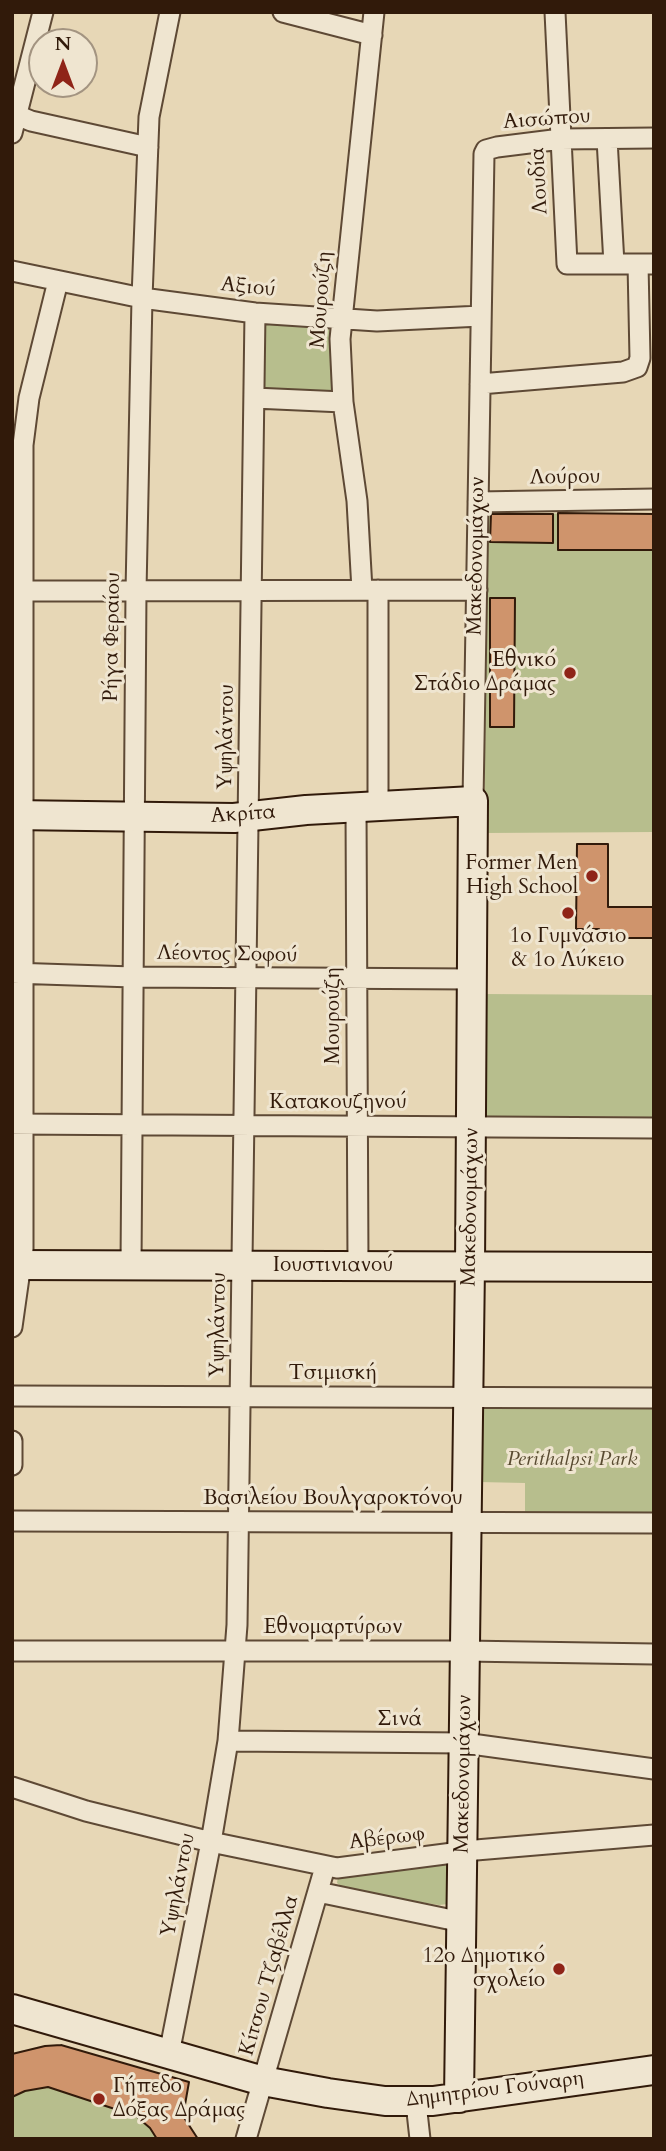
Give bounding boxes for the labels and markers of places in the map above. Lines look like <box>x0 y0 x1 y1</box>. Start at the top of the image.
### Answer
place label: Εθνικό Στάδιο Δράμας <box>414 648 556 698</box>
marker: Εθνικό Στάδιο Δράμας <box>562 665 578 681</box>
place label: Former Men High School <box>465 851 578 901</box>
marker: Former Men High School <box>584 868 600 884</box>
marker: 1o Γυμνάσιο & 1ο Λύκειο <box>560 905 576 921</box>
place label: 1o Γυμνάσιο & 1ο Λύκειο <box>510 924 626 974</box>
place label: 12ο Δημοτικό σχολείο <box>422 1944 545 1994</box>
marker: 12ο Δημοτικό σχολείο <box>551 1961 567 1977</box>
place label: Γήπεδο Δόξας Δράμας <box>113 2074 245 2124</box>
marker: Γήπεδο Δόξας Δράμας <box>91 2091 107 2107</box>

